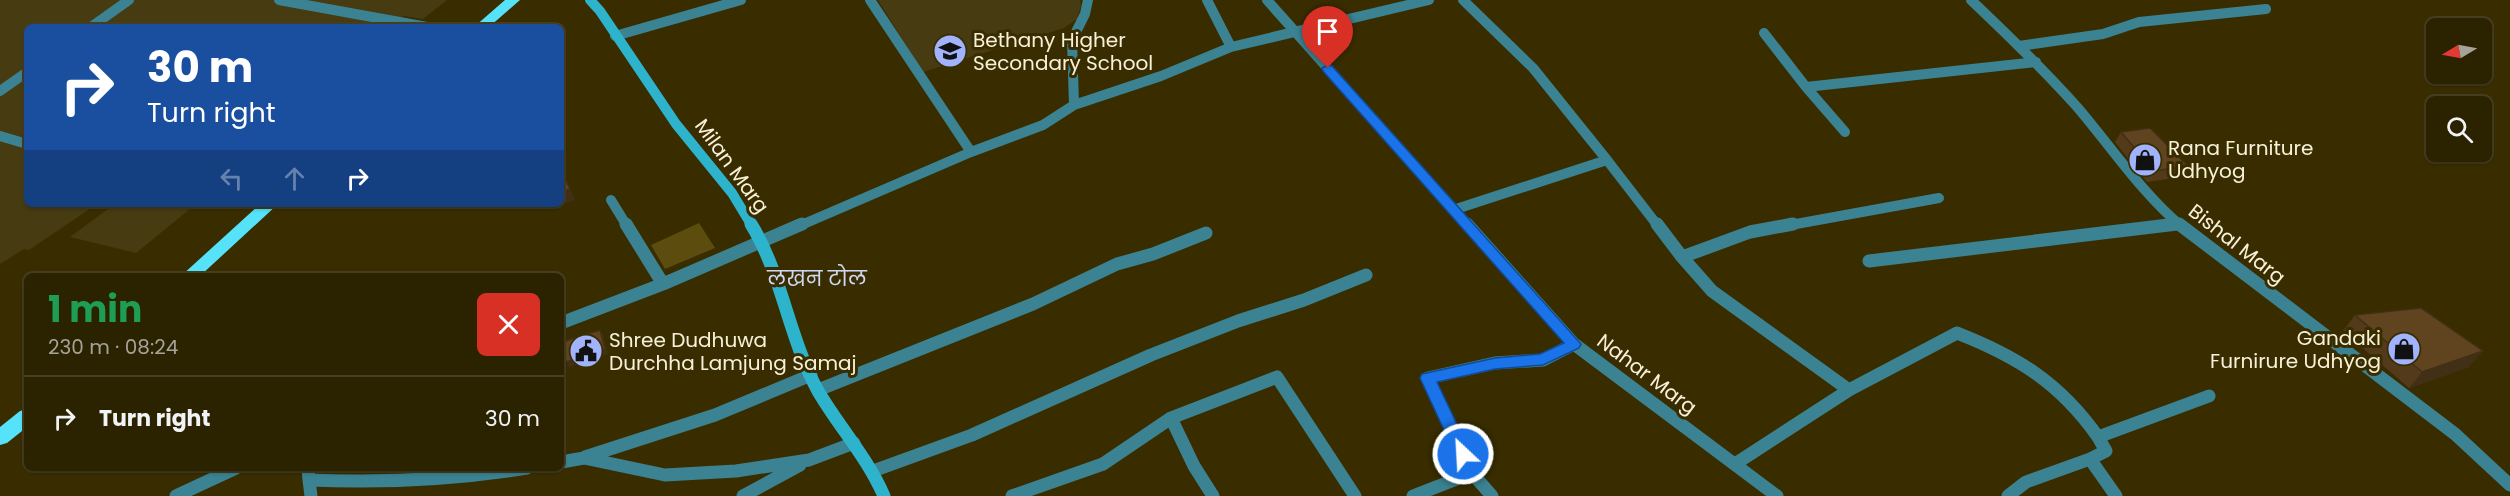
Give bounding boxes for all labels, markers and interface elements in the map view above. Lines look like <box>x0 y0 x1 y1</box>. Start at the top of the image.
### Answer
pin <box>1302 6 1353 68</box>
icon: arrive <box>1311 15 1344 48</box>
north arrow <box>2426 18 2492 84</box>
map controls <box>2426 18 2492 162</box>
place label: Bethany Higher Secondary School <box>973 26 1153 77</box>
school or university icon: Bethany Higher Secondary School <box>932 33 968 69</box>
text: 30 m <box>147 38 253 97</box>
icon: right <box>48 48 126 126</box>
text: Turn right <box>147 94 276 131</box>
button: search <box>2426 96 2492 162</box>
street label: Milan Marg <box>688 113 776 219</box>
place label: Rana Furniture Udhyog <box>2168 134 2313 185</box>
shop icon: Rana Furniture Udhyog <box>2127 142 2163 178</box>
icon: left <box>215 162 248 195</box>
icon: ahead <box>278 162 311 195</box>
icon: right <box>341 162 374 195</box>
street label: Bishal Marg <box>2183 197 2291 291</box>
district label: लखन टोल <box>766 264 868 293</box>
text: 1 min <box>48 284 142 335</box>
button: close <box>477 293 540 356</box>
place label: Gandaki Furnirure Udhyog <box>2210 324 2381 375</box>
place label: Shree Dudhuwa Durchha Lamjung Samaj <box>609 326 857 377</box>
street label: Nahar Marg <box>1591 327 1703 421</box>
shop icon: Gandaki Furnirure Udhyog <box>2386 331 2422 367</box>
text: 230 m · 08:24 <box>48 333 178 361</box>
public building icon: Shree Dudhuwa Durchha Lamjung Samaj <box>568 333 604 369</box>
icon: right <box>48 402 81 435</box>
text: Turn right <box>99 403 210 434</box>
text: 30 m <box>485 403 540 434</box>
position arrow <box>1431 422 1495 486</box>

